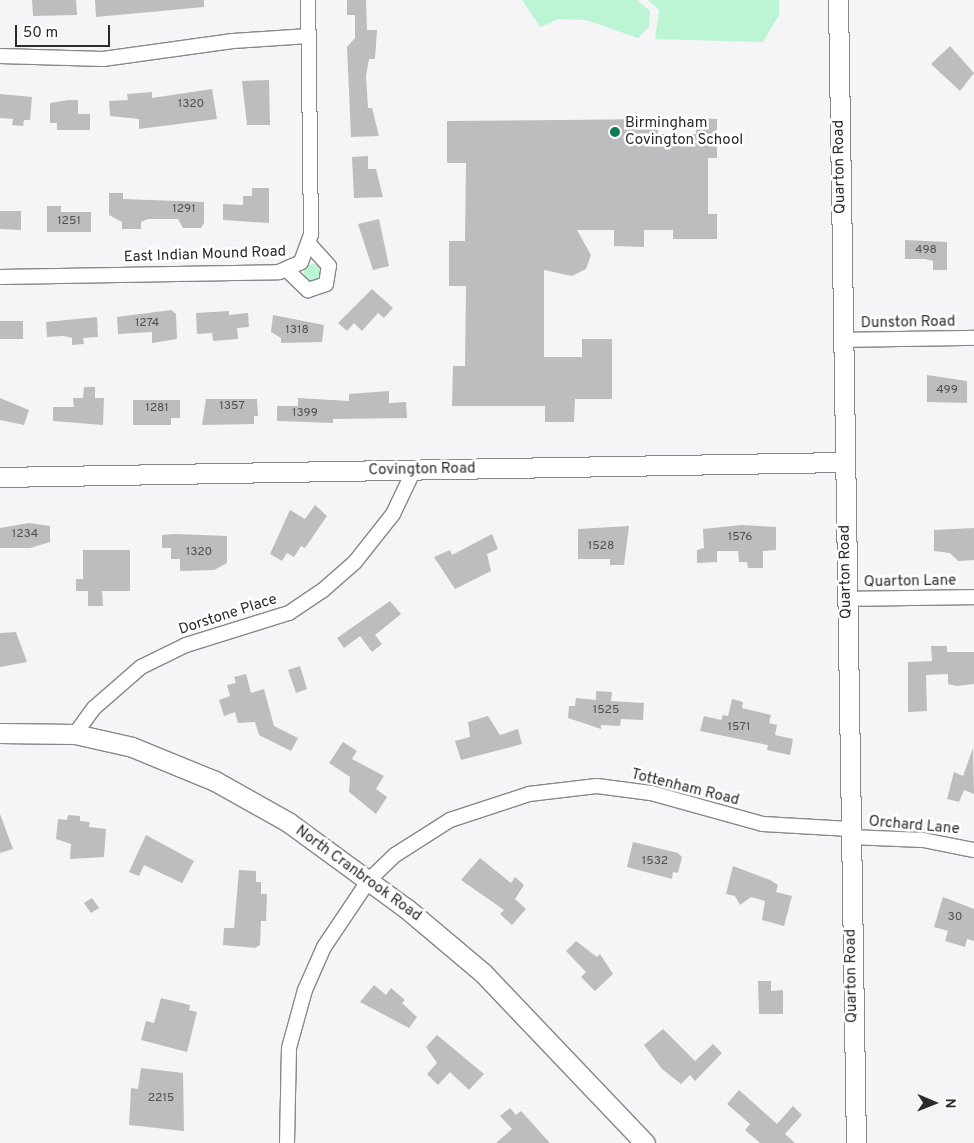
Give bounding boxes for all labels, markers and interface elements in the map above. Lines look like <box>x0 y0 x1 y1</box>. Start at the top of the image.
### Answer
scale bar <box>18 15 112 47</box>
text: 50 m <box>23 24 58 43</box>
house number: 1320 <box>178 98 204 112</box>
place label: Birmingham Covington School <box>625 114 743 149</box>
street label: Quarton Road <box>830 120 850 214</box>
marker: Birmingham Covington School <box>609 126 621 138</box>
house number: 1291 <box>172 203 196 217</box>
house number: 1251 <box>57 215 81 229</box>
street label: East Indian Mound Road <box>124 243 286 267</box>
house number: 498 <box>915 244 937 258</box>
street label: Dunston Road <box>861 313 955 333</box>
house number: 1274 <box>135 317 159 331</box>
house number: 1318 <box>285 324 309 338</box>
house number: 499 <box>936 384 958 398</box>
house number: 1357 <box>219 400 245 414</box>
house number: 1281 <box>145 402 169 416</box>
house number: 1399 <box>292 407 318 421</box>
street label: Covington Road <box>368 460 476 480</box>
street label: Quarton Road <box>836 525 856 619</box>
house number: 1234 <box>12 528 38 542</box>
house number: 1576 <box>728 531 752 545</box>
house number: 1528 <box>588 540 614 554</box>
house number: 1320 <box>186 546 212 560</box>
street label: Quarton Lane <box>864 572 956 592</box>
street label: Dorstone Place <box>177 591 279 639</box>
house number: 1525 <box>593 704 619 718</box>
house number: 1571 <box>728 721 750 735</box>
street label: Tottenham Road <box>629 766 741 810</box>
street label: Orchard Lane <box>868 813 960 839</box>
street label: North Cranbrook Road <box>292 822 424 926</box>
house number: 1532 <box>642 855 668 869</box>
house number: 30 <box>948 911 962 925</box>
street label: Quarton Road <box>842 929 862 1023</box>
north arrow <box>909 1078 959 1128</box>
house number: 2215 <box>148 1092 174 1106</box>
text: N <box>941 1098 958 1108</box>

